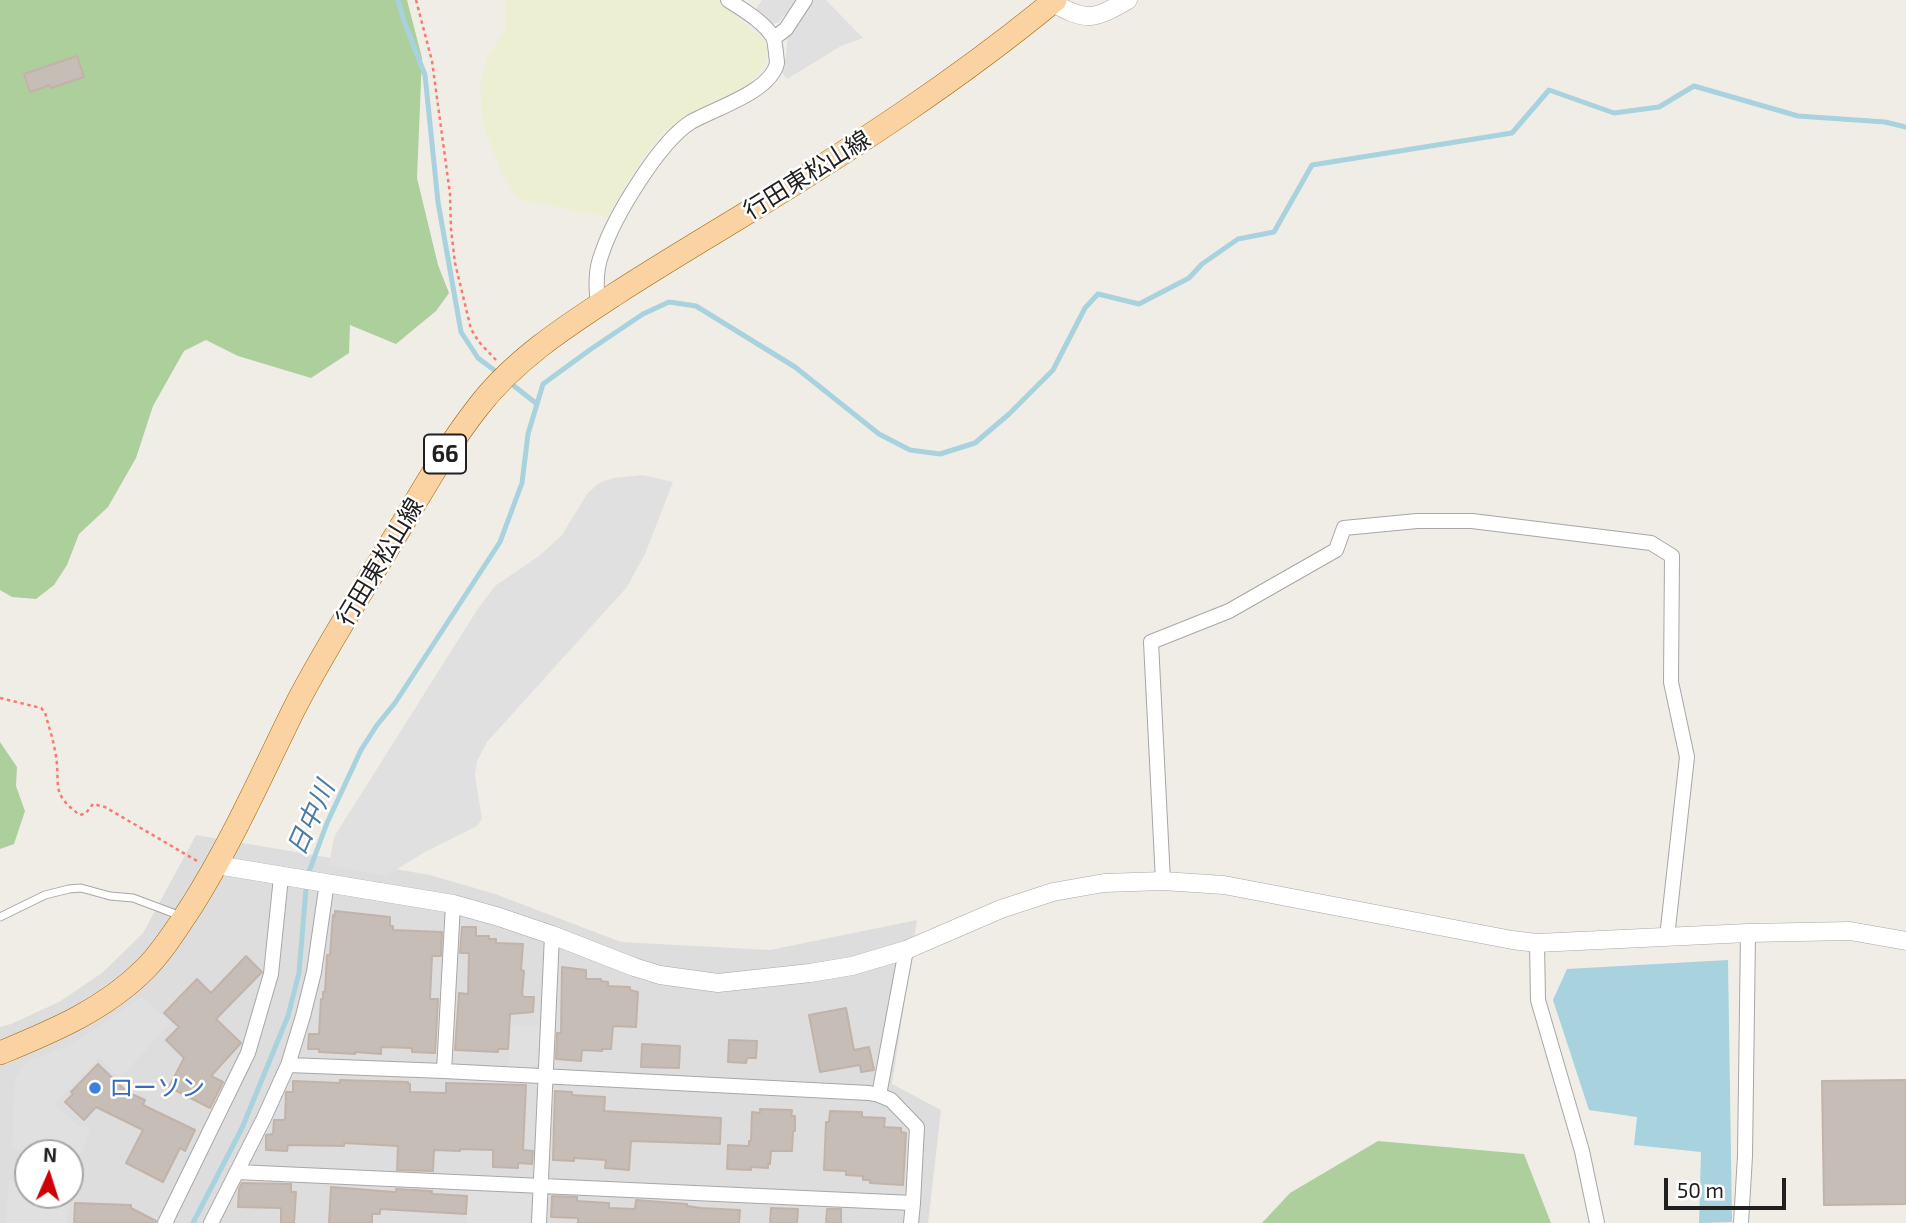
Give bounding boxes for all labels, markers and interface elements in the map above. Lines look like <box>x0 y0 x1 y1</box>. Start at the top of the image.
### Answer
street label: 行田東松山線 <box>738 125 876 225</box>
road number: 66 <box>424 435 466 474</box>
street label: 行田東松山線 <box>331 493 429 631</box>
water label: 日中川 <box>281 776 341 860</box>
place label: ローソン <box>109 1074 205 1102</box>
marker: ローソン <box>87 1080 103 1096</box>
north arrow <box>14 1139 84 1209</box>
text: N <box>43 1143 57 1166</box>
scale bar <box>1668 1164 1790 1208</box>
text: 50 m <box>1677 1177 1724 1202</box>

